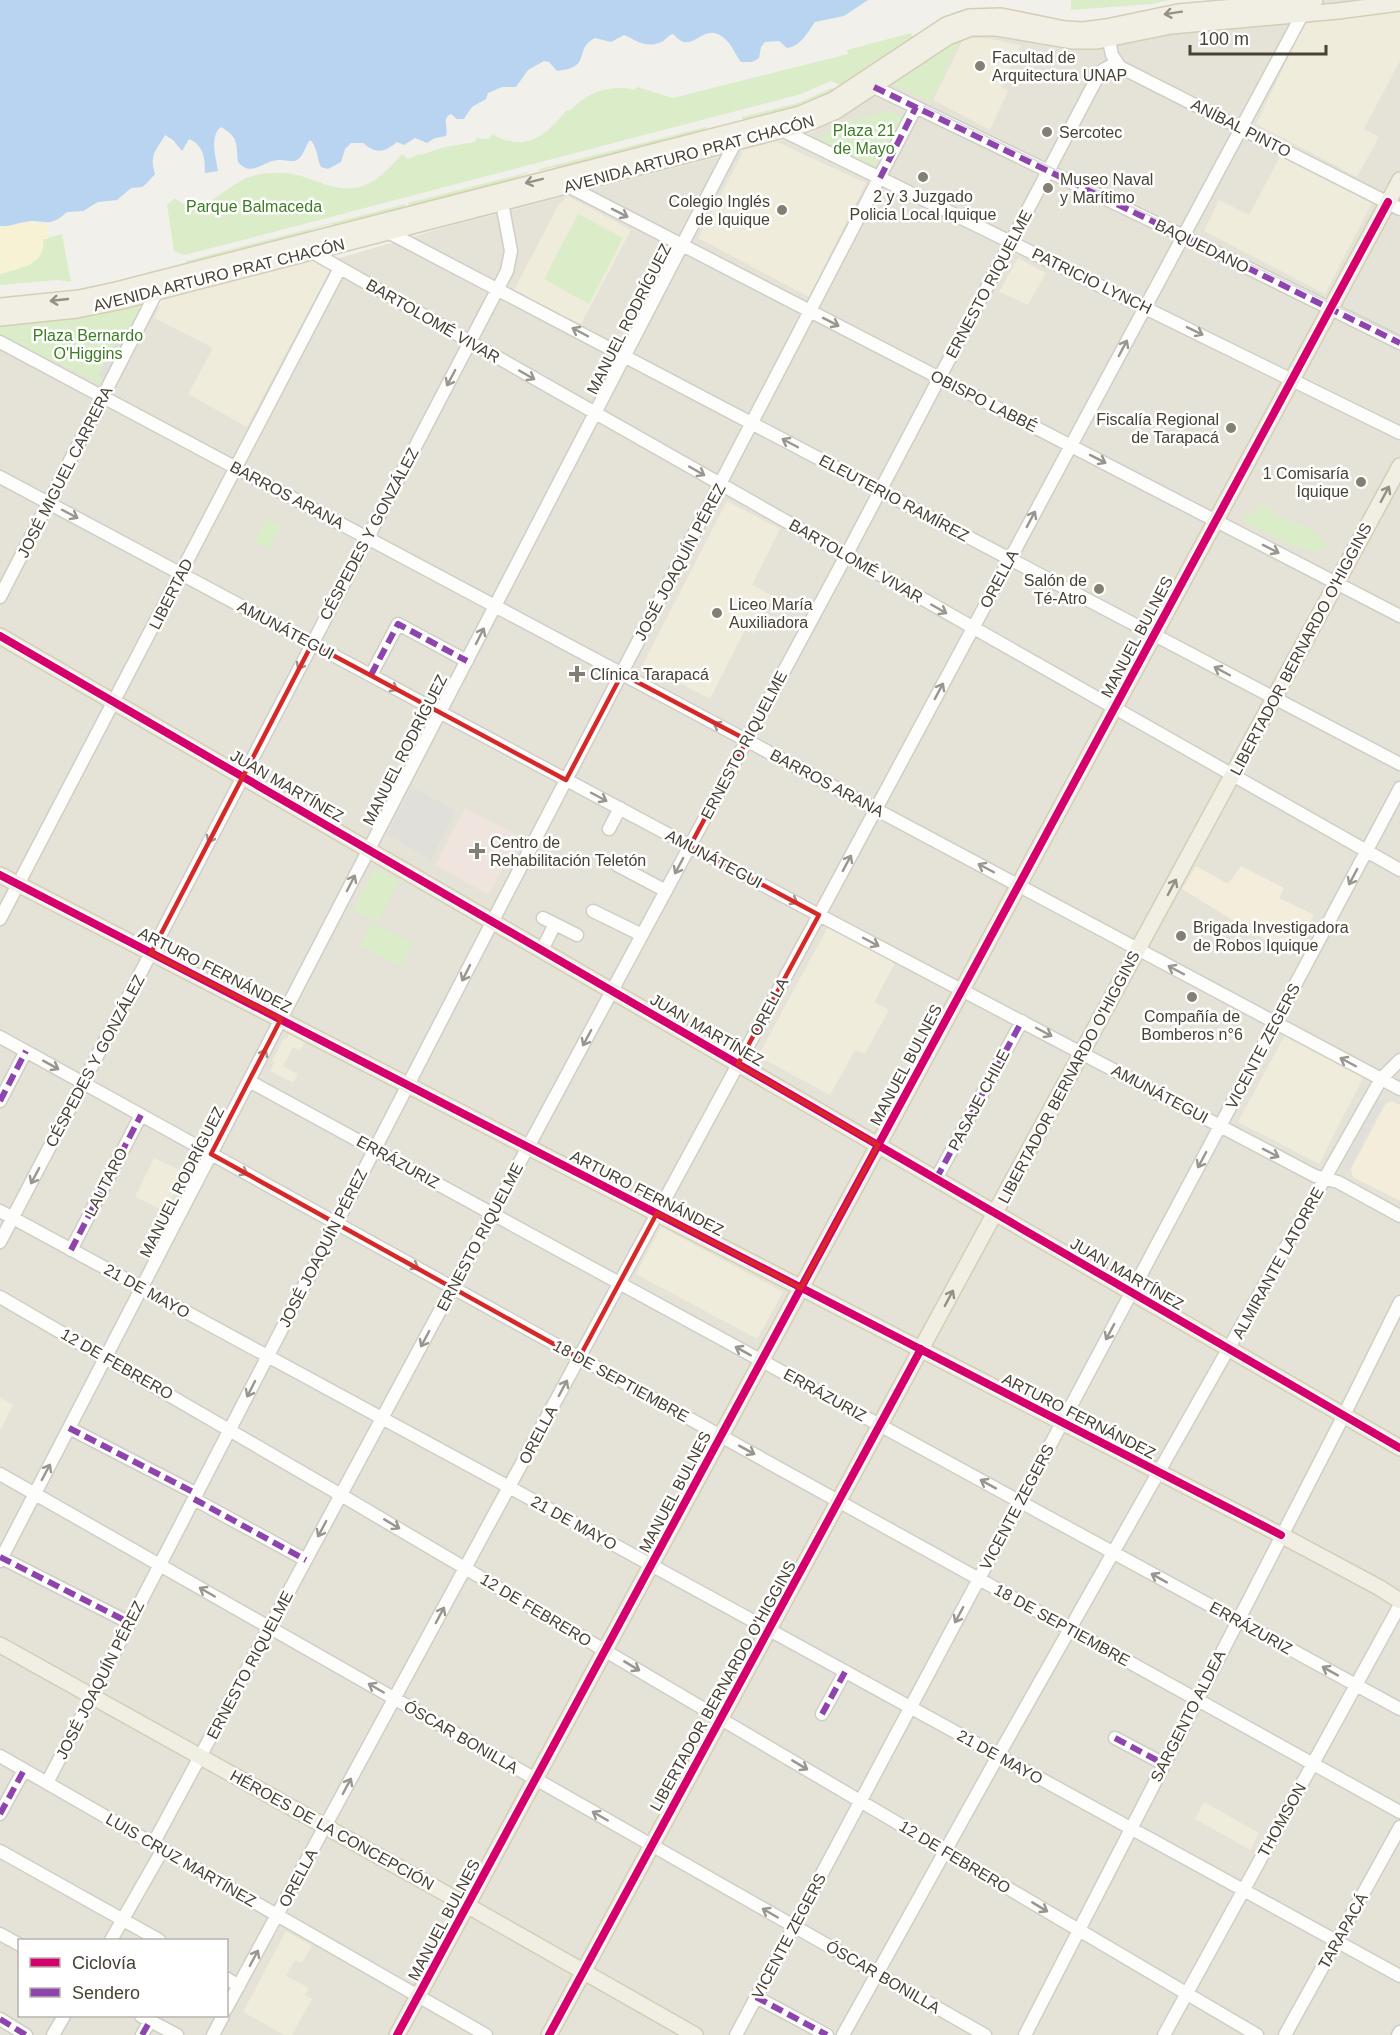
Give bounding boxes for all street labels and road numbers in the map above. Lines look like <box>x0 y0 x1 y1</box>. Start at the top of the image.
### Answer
street label: ANÍBAL PINTO <box>1188 95 1294 160</box>
street label: AVENIDA ARTURO PRAT CHACÓN <box>562 111 816 196</box>
street label: ERNESTO RIQUELME <box>943 207 1035 361</box>
street label: BAQUEDANO <box>1152 216 1252 276</box>
street label: AVENIDA ARTURO PRAT CHACÓN <box>91 235 346 315</box>
street label: MANUEL RODRÍGUEZ <box>583 240 674 397</box>
street label: PATRICIO LYNCH <box>1030 245 1154 317</box>
street label: BARTOLOMÉ VIVAR <box>363 275 503 366</box>
street label: OBISPO LABBÉ <box>928 366 1041 435</box>
street label: JOSÉ MIGUEL CARRERA <box>13 383 116 560</box>
street label: CÉSPEDES Y GONZÁLEZ <box>315 444 422 623</box>
street label: ELEUTERIO RAMÍREZ <box>816 450 972 545</box>
street label: BARROS ARANA <box>227 458 347 532</box>
street label: JOSÉ JOAQUÍN PÉREZ <box>631 480 729 643</box>
street label: BARTOLOMÉ VIVAR <box>786 515 926 606</box>
street label: LIBERTADOR BERNARDO O'HIGGINS <box>1227 520 1375 778</box>
street label: ORELLA <box>977 547 1021 611</box>
street label: LIBERTAD <box>146 556 196 632</box>
street label: MANUEL BULNES <box>1098 574 1176 700</box>
street label: AMUNÁTEGUI <box>235 597 338 663</box>
street label: ERNESTO RIQUELME <box>698 668 790 822</box>
street label: MANUEL RODRÍGUEZ <box>359 671 450 828</box>
street label: JUAN MARTÍNEZ <box>227 746 347 825</box>
street label: BARROS ARANA <box>767 746 887 820</box>
street label: AMUNÁTEGUI <box>663 826 766 892</box>
street label: ARTURO FERNÁNDEZ <box>136 923 295 1016</box>
street label: LIBERTADOR BERNARDO O'HIGGINS <box>995 948 1143 1206</box>
street label: CÉSPEDES Y GONZÁLEZ <box>41 971 148 1150</box>
street label: ORELLA <box>747 975 791 1039</box>
street label: VICENTE ZEGERS <box>1223 980 1303 1112</box>
street label: JUAN MARTÍNEZ <box>647 990 767 1069</box>
street label: MANUEL BULNES <box>867 1002 945 1128</box>
street label: PASAJE CHILE <box>945 1047 1013 1153</box>
street label: AMUNÁTEGUI <box>1109 1061 1212 1127</box>
street label: MANUEL RODRÍGUEZ <box>136 1103 227 1260</box>
street label: ERRÁZURIZ <box>354 1131 443 1192</box>
street label: LAUTARO <box>82 1145 130 1219</box>
street label: ARTURO FERNÁNDEZ <box>568 1146 727 1239</box>
street label: ERNESTO RIQUELME <box>434 1160 526 1314</box>
street label: JOSÉ JOAQUÍN PÉREZ <box>275 1165 370 1330</box>
street label: ALMIRANTE LATORRE <box>1229 1184 1327 1342</box>
street label: JUAN MARTÍNEZ <box>1067 1234 1187 1313</box>
street label: 21 DE MAYO <box>101 1261 193 1321</box>
street label: 12 DE FEBRERO <box>58 1325 176 1403</box>
street label: 18 DE SEPTIEMBRE <box>550 1337 692 1425</box>
street label: ERRÁZURIZ <box>781 1364 870 1425</box>
street label: ARTURO FERNÁNDEZ <box>1000 1369 1159 1462</box>
street label: ORELLA <box>516 1403 560 1467</box>
street label: MANUEL BULNES <box>636 1429 714 1555</box>
street label: VICENTE ZEGERS <box>977 1441 1057 1573</box>
street label: 21 DE MAYO <box>528 1493 620 1553</box>
street label: LIBERTADOR BERNARDO O'HIGGINS <box>647 1558 799 1814</box>
street label: 12 DE FEBRERO <box>478 1570 594 1650</box>
street label: 18 DE SEPTIEMBRE <box>991 1581 1133 1669</box>
street label: ERNESTO RIQUELME <box>204 1588 296 1742</box>
street label: JOSÉ JOAQUÍN PÉREZ <box>52 1597 147 1762</box>
street label: ERRÁZURIZ <box>1207 1597 1296 1658</box>
street label: SARGENTO ALDEA <box>1147 1647 1229 1785</box>
street label: ÓSCAR BONILLA <box>401 1697 522 1777</box>
street label: 21 DE MAYO <box>954 1727 1046 1787</box>
street label: HÉROES DE LA CONCEPCIÓN <box>227 1766 437 1893</box>
street label: THOMSON <box>1255 1780 1309 1860</box>
street label: LUIS CRUZ MARTÍNEZ <box>103 1809 260 1910</box>
street label: 12 DE FEBRERO <box>897 1817 1013 1897</box>
street label: ORELLA <box>276 1846 320 1910</box>
street label: MANUEL BULNES <box>405 1857 483 1983</box>
street label: VICENTE ZEGERS <box>749 1870 829 2002</box>
street label: TARAPACÁ <box>1314 1889 1371 1972</box>
street label: ÓSCAR BONILLA <box>823 1937 944 2017</box>

